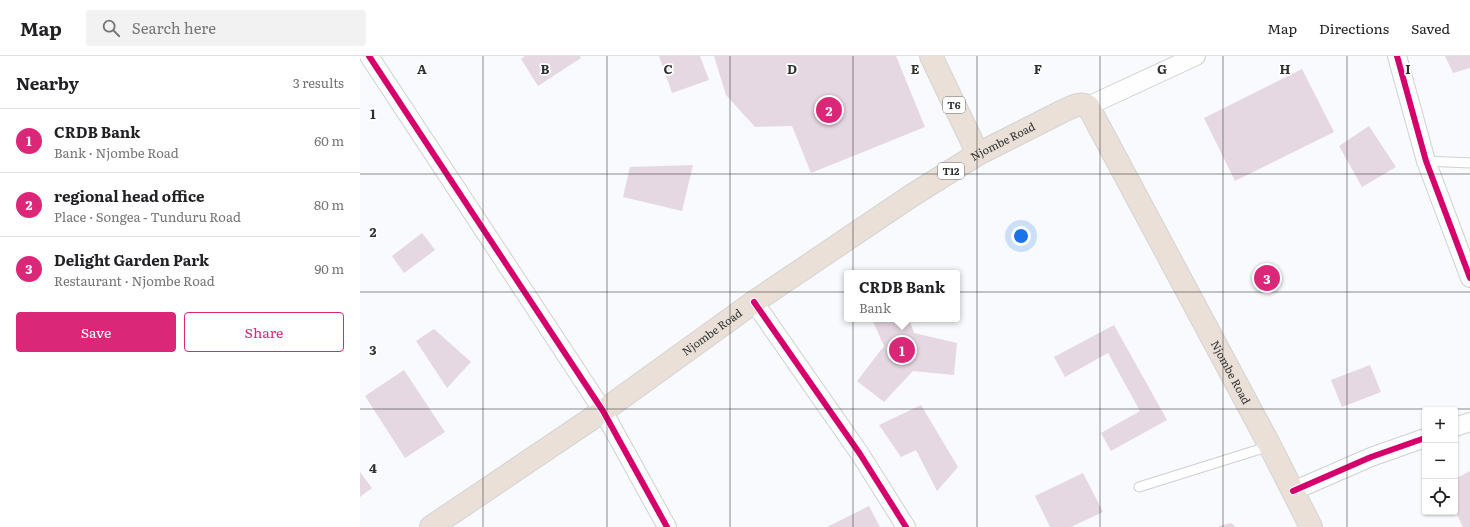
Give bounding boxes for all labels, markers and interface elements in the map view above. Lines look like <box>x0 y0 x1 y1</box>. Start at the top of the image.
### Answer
search box <box>86 10 366 46</box>
text: Map <box>20 14 62 42</box>
text: Search here <box>132 16 216 39</box>
icon: search <box>100 17 122 39</box>
text: Map <box>1267 18 1297 38</box>
text: Directions <box>1319 18 1389 38</box>
text: Saved <box>1411 18 1450 38</box>
text: A <box>417 59 427 78</box>
text: B <box>541 59 550 78</box>
text: C <box>663 59 673 78</box>
text: D <box>787 59 797 78</box>
text: E <box>911 59 920 78</box>
text: F <box>1034 59 1042 78</box>
text: G <box>1157 59 1167 78</box>
text: H <box>1280 59 1291 78</box>
text: I <box>1405 59 1411 78</box>
text: Nearby <box>16 70 79 95</box>
text: 3 results <box>293 73 344 92</box>
pin: 2 <box>816 95 842 125</box>
road number: T6 <box>943 97 965 113</box>
text: 1 <box>370 104 376 123</box>
street label: Njombe Road <box>967 117 1038 164</box>
text: CRDB Bank <box>54 120 140 143</box>
text: 1 <box>26 131 32 150</box>
text: 60 m <box>314 131 344 150</box>
text: Bank · Njombe Road <box>54 143 179 162</box>
road number: T12 <box>938 163 964 179</box>
text: regional head office <box>54 184 205 207</box>
text: 2 <box>26 195 32 214</box>
text: 80 m <box>314 195 344 214</box>
text: Place · Songea - Tunduru Road <box>54 207 241 226</box>
text: 2 <box>370 222 377 241</box>
your location <box>1011 226 1031 246</box>
text: Delight Garden Park <box>54 248 209 271</box>
text: 3 <box>25 259 33 278</box>
text: 90 m <box>314 259 344 278</box>
pin: 3 <box>1254 263 1280 293</box>
popup <box>844 270 960 322</box>
text: Restaurant · Njombe Road <box>54 271 215 290</box>
text: CRDB Bank <box>859 275 945 298</box>
text: Bank <box>859 298 891 317</box>
street label: Njombe Road <box>678 304 745 359</box>
button: Save <box>16 312 176 352</box>
button: Share <box>184 312 344 352</box>
pin: 1 <box>889 335 915 365</box>
street label: Njombe Road <box>1208 337 1255 407</box>
text: 3 <box>369 340 377 359</box>
map controls <box>1422 407 1458 515</box>
button: + <box>1422 407 1458 443</box>
button: − <box>1422 443 1458 479</box>
text: 4 <box>369 458 377 477</box>
button: locate <box>1422 479 1458 515</box>

